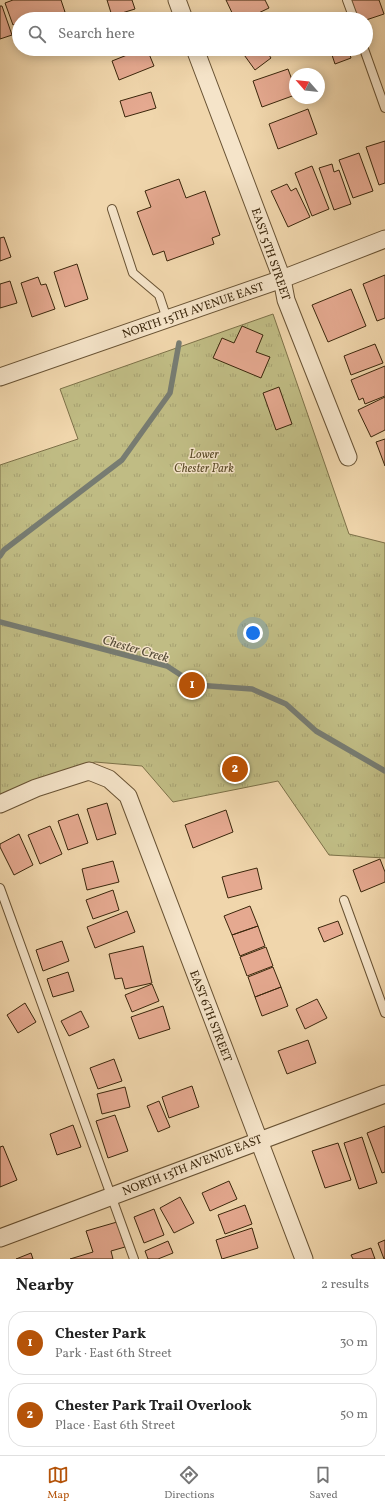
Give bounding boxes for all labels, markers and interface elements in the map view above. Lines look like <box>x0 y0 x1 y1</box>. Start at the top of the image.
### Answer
search box <box>12 12 373 56</box>
icon: search <box>26 23 48 45</box>
text: Search here <box>58 24 135 45</box>
north arrow <box>289 68 325 104</box>
street label: EAST 5TH STREET <box>247 206 293 303</box>
street label: NORTH 15TH AVENUE EAST <box>120 279 266 343</box>
park label: Lower Chester Park <box>174 447 234 477</box>
your location <box>243 623 263 643</box>
water label: Chester Creek <box>100 632 171 668</box>
pin: 1 <box>179 670 205 700</box>
pin: 2 <box>222 754 248 784</box>
street label: EAST 6TH STREET <box>185 968 235 1065</box>
street label: NORTH 13TH AVENUE EAST <box>120 1132 265 1200</box>
text: Nearby <box>16 1274 74 1297</box>
text: 2 results <box>321 1276 369 1294</box>
text: Chester Park <box>55 1324 146 1345</box>
text: 1 <box>27 1334 33 1352</box>
text: 30 m <box>340 1334 368 1352</box>
text: Park · East 6th Street <box>55 1345 172 1363</box>
text: Chester Park Trail Overlook <box>55 1396 252 1417</box>
text: 2 <box>27 1406 33 1424</box>
text: 50 m <box>340 1406 368 1424</box>
text: Place · East 6th Street <box>55 1417 175 1435</box>
tab: Map <box>47 1464 69 1503</box>
tab: Directions <box>164 1464 215 1503</box>
tab: Saved <box>309 1464 338 1503</box>

